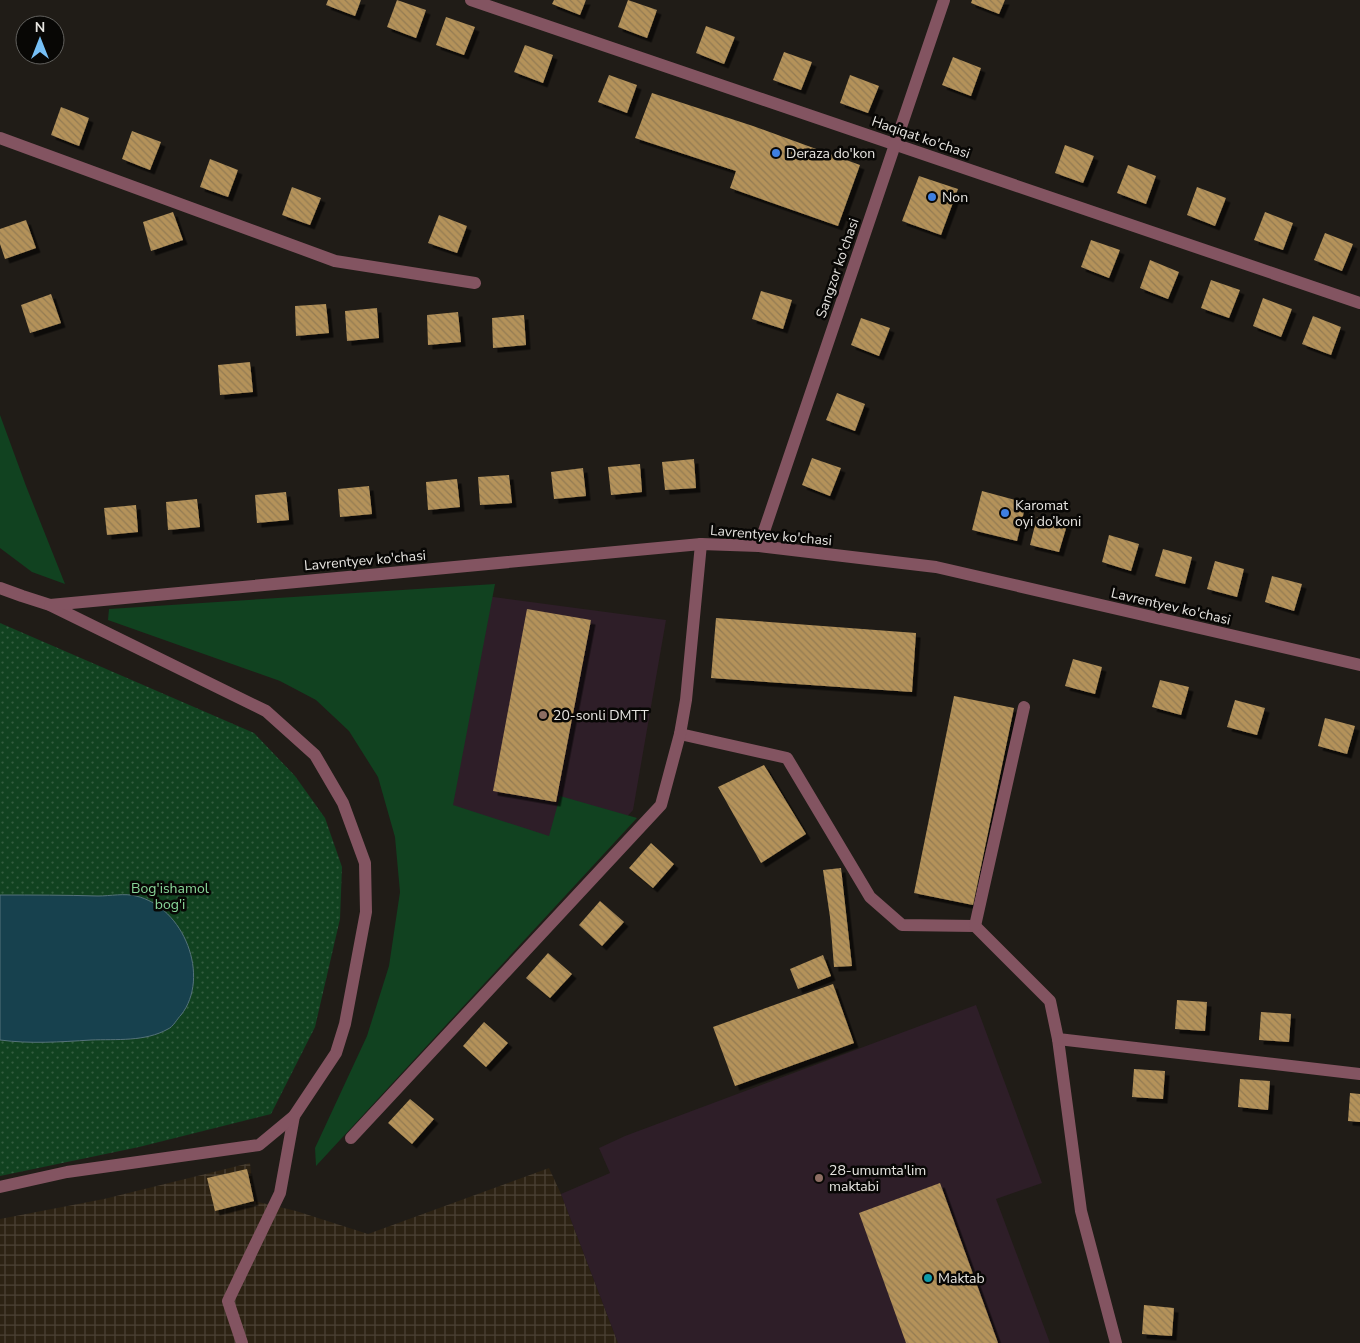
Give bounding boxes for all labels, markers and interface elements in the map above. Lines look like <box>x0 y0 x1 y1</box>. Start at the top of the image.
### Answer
north arrow <box>15 15 65 65</box>
text: N <box>35 18 45 37</box>
street label: Haqiqat ko'chasi <box>869 112 973 163</box>
place label: Deraza do'kon <box>786 144 875 163</box>
marker: Deraza do'kon <box>770 147 782 159</box>
place label: Non <box>942 188 968 207</box>
marker: Non <box>926 191 938 203</box>
street label: Sangzor ko'chasi <box>811 216 863 321</box>
place label: Karomat oyi do’koni <box>1015 496 1081 531</box>
marker: Karomat oyi do’koni <box>999 507 1011 519</box>
street label: Lavrentyev ko'chasi <box>709 521 833 550</box>
street label: Lavrentyev ko'chasi <box>303 546 427 575</box>
street label: Lavrentyev ko'chasi <box>1109 583 1233 629</box>
place label: 20-sonli DMTT <box>553 706 649 725</box>
marker: 20-sonli DMTT <box>537 709 549 721</box>
park label: Bog'ishamol bog'i <box>131 879 210 914</box>
place label: 28-umumta'lim maktabi <box>829 1161 926 1196</box>
marker: 28-umumta'lim maktabi <box>813 1172 825 1184</box>
place label: Maktab <box>938 1269 985 1288</box>
marker: Maktab <box>922 1272 934 1284</box>

